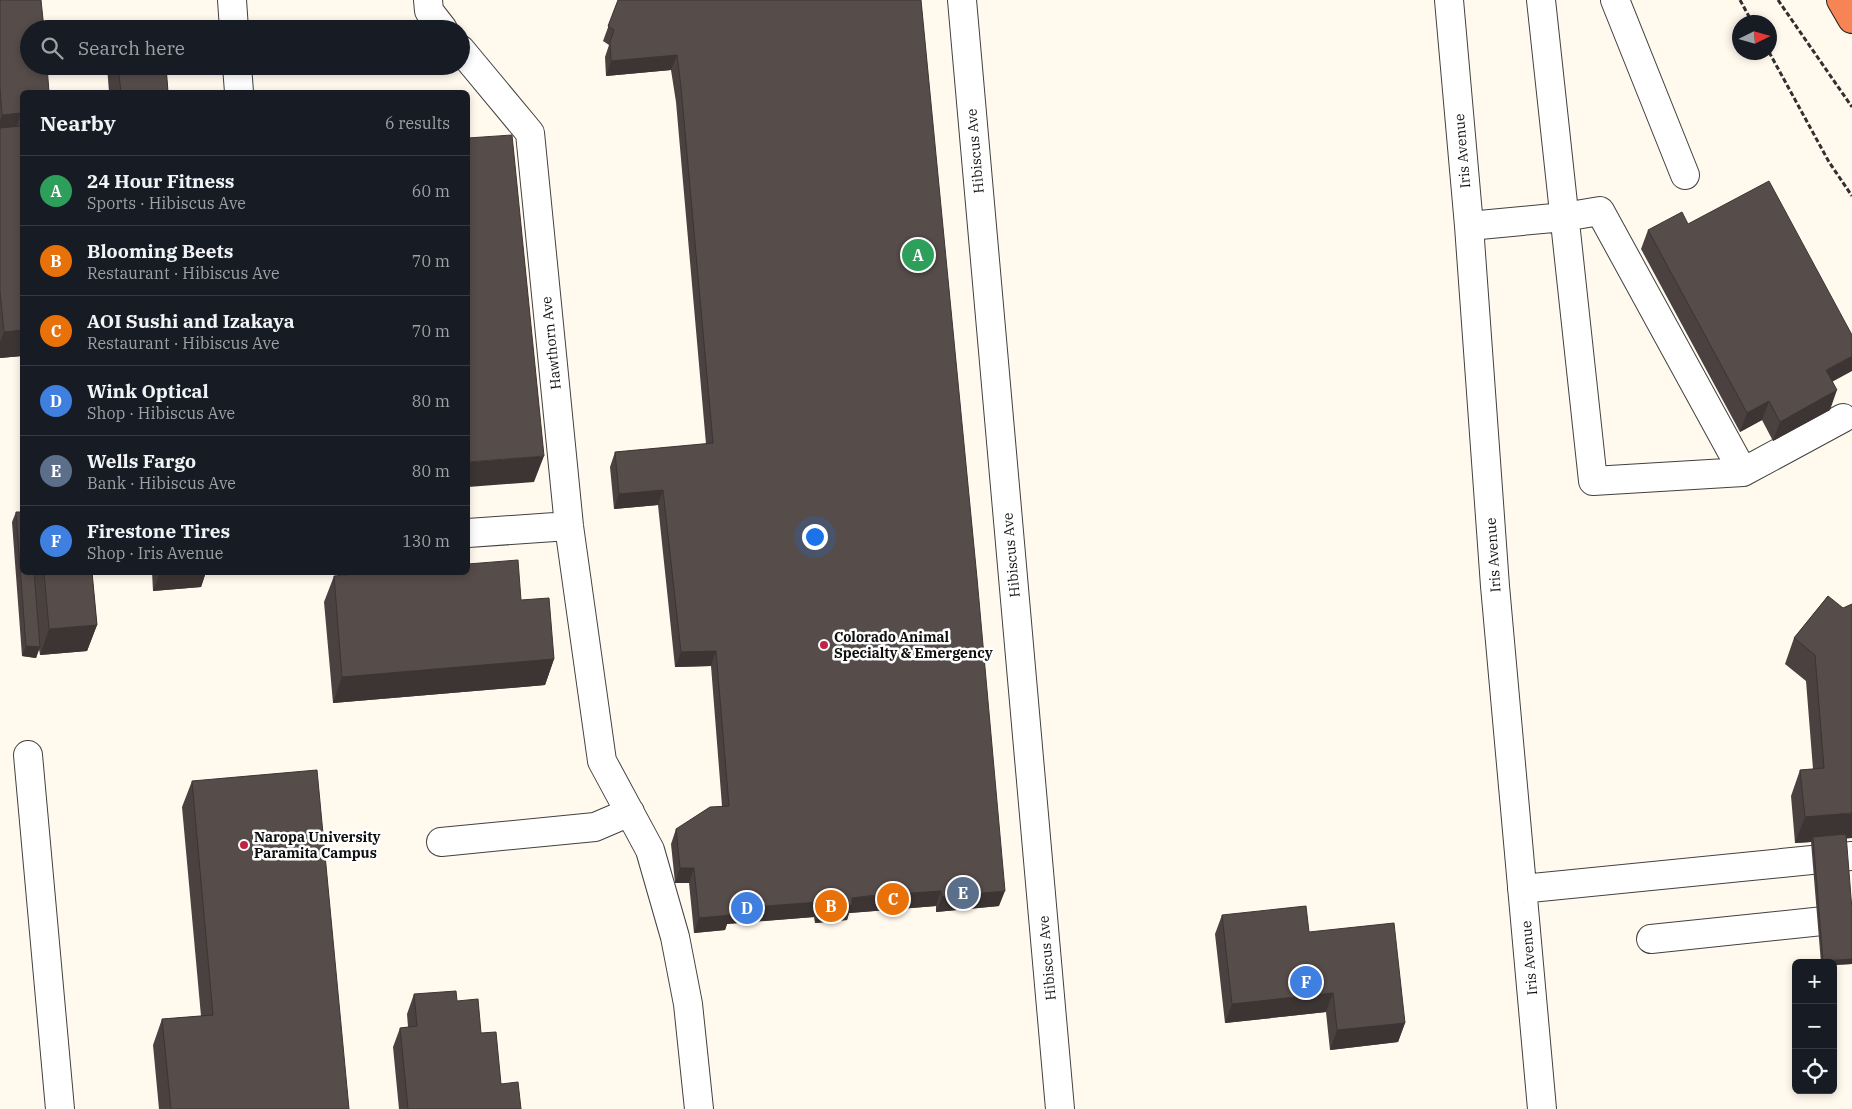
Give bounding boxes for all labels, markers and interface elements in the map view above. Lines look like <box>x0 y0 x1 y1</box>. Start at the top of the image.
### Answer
north arrow <box>1732 15 1777 60</box>
search box <box>20 20 470 75</box>
icon: search <box>38 34 66 62</box>
text: Search here <box>78 36 185 60</box>
street label: Hibiscus Ave <box>962 108 988 194</box>
text: Nearby <box>40 109 116 137</box>
text: 6 results <box>385 113 450 133</box>
street label: Iris Avenue <box>1450 113 1474 189</box>
text: 24 Hour Fitness <box>87 169 234 193</box>
text: A <box>50 181 62 201</box>
text: 60 m <box>412 181 450 201</box>
text: Sports · Hibiscus Ave <box>87 193 246 213</box>
pin: A <box>902 236 934 274</box>
text: Blooming Beets <box>87 239 233 263</box>
text: B <box>50 251 62 271</box>
text: 70 m <box>412 251 450 271</box>
text: Restaurant · Hibiscus Ave <box>87 263 280 283</box>
street label: Hawthorn Ave <box>537 296 565 390</box>
text: AOI Sushi and Izakaya <box>87 309 294 333</box>
text: C <box>51 321 61 341</box>
text: 70 m <box>412 321 450 341</box>
text: Restaurant · Hibiscus Ave <box>87 333 280 353</box>
text: Wink Optical <box>87 379 209 403</box>
text: D <box>50 391 62 411</box>
text: 80 m <box>412 391 450 411</box>
text: Shop · Hibiscus Ave <box>87 403 235 423</box>
text: Wells Fargo <box>87 449 196 473</box>
text: E <box>51 461 61 481</box>
text: 80 m <box>412 461 450 481</box>
text: Bank · Hibiscus Ave <box>87 473 236 493</box>
street label: Hibiscus Ave <box>998 512 1024 598</box>
street label: Iris Avenue <box>1481 517 1505 593</box>
text: Firestone Tires <box>87 519 230 543</box>
your location <box>802 524 828 550</box>
text: F <box>51 531 61 551</box>
text: 130 m <box>402 531 450 551</box>
text: Shop · Iris Avenue <box>87 543 223 563</box>
place label: Colorado Animal Specialty & Emergency <box>834 628 993 662</box>
marker: Colorado Animal Specialty & Emergency <box>818 639 830 651</box>
place label: Naropa University Paramita Campus <box>254 828 381 862</box>
marker: Naropa University Paramita Campus <box>238 839 250 851</box>
pin: E <box>947 874 979 912</box>
pin: C <box>877 880 909 918</box>
pin: B <box>815 887 847 925</box>
pin: D <box>731 889 763 927</box>
street label: Hibiscus Ave <box>1034 915 1060 1001</box>
street label: Iris Avenue <box>1517 920 1541 996</box>
map controls <box>1792 959 1837 1094</box>
button: + <box>1792 959 1837 1004</box>
pin: F <box>1290 963 1322 1001</box>
button: − <box>1792 1004 1837 1049</box>
button: locate <box>1792 1049 1837 1094</box>

